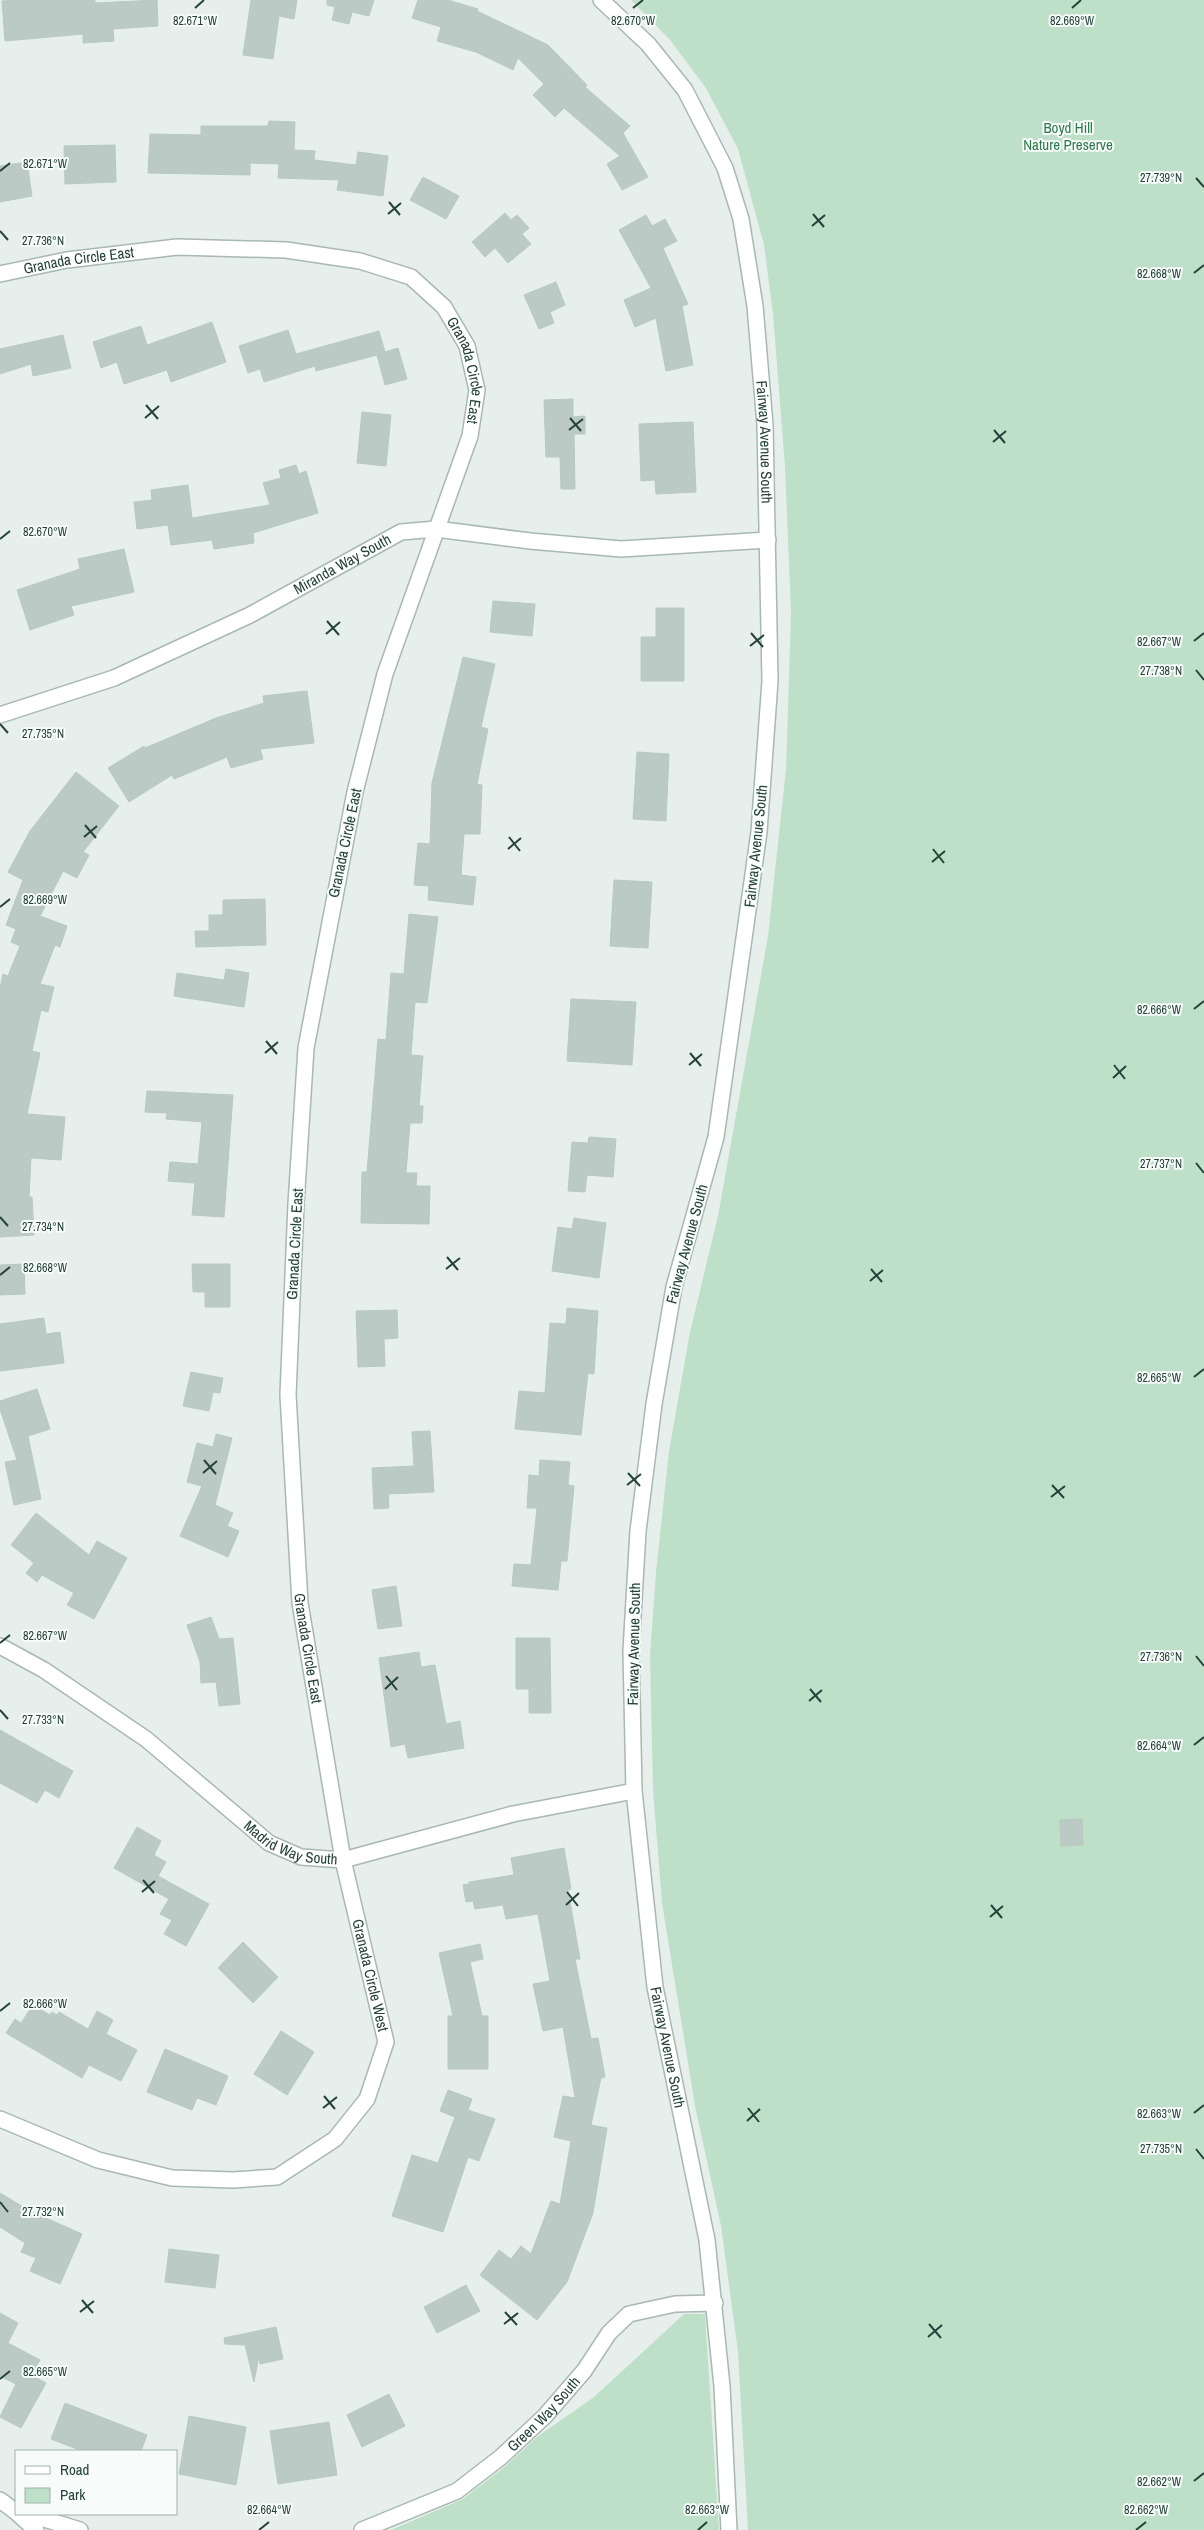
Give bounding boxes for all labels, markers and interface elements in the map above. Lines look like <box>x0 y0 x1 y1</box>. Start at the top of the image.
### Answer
text: 82.671°W <box>173 13 218 29</box>
text: 82.670°W <box>611 13 656 29</box>
text: 82.669°W <box>1050 13 1095 29</box>
park label: Boyd Hill Nature Preserve <box>1023 117 1113 155</box>
text: 82.671°W <box>23 156 68 172</box>
text: 27.739°N <box>1140 170 1182 186</box>
text: 27.736°N <box>22 233 64 249</box>
street label: Granada Circle East <box>21 241 136 279</box>
text: 82.668°W <box>1137 266 1182 282</box>
street label: Granada Circle East <box>442 313 488 426</box>
street label: Fairway Avenue South <box>751 380 778 504</box>
text: 82.670°W <box>23 524 68 540</box>
street label: Miranda Way South <box>289 529 395 599</box>
text: 82.667°W <box>1137 634 1182 650</box>
text: 27.738°N <box>1140 663 1182 679</box>
text: 27.735°N <box>22 726 64 742</box>
street label: Fairway Avenue South <box>739 784 772 908</box>
street label: Granada Circle East <box>323 786 366 900</box>
text: 82.669°W <box>23 892 68 908</box>
text: 82.666°W <box>1137 1002 1182 1018</box>
text: 27.737°N <box>1140 1156 1182 1172</box>
street label: Fairway Avenue South <box>660 1182 713 1306</box>
street label: Granada Circle East <box>281 1187 308 1300</box>
text: 27.734°N <box>22 1219 64 1235</box>
text: 82.668°W <box>23 1260 68 1276</box>
text: 82.665°W <box>1137 1370 1182 1386</box>
street label: Fairway Avenue South <box>622 1582 645 1706</box>
street label: Granada Circle East <box>289 1593 328 1706</box>
text: 82.667°W <box>23 1628 68 1644</box>
text: 27.736°N <box>1140 1649 1182 1665</box>
text: 27.733°N <box>22 1712 64 1728</box>
text: 82.664°W <box>1137 1738 1182 1754</box>
street label: Madrid Way South <box>240 1815 338 1870</box>
street label: Granada Circle West <box>347 1917 394 2034</box>
street label: Fairway Avenue South <box>645 1985 691 2110</box>
text: 82.666°W <box>23 1996 68 2012</box>
text: 82.663°W <box>1137 2106 1182 2122</box>
text: 27.735°N <box>1140 2141 1182 2157</box>
text: 27.732°N <box>22 2204 64 2220</box>
text: 82.665°W <box>23 2364 68 2380</box>
street label: Green Way South <box>502 2372 585 2456</box>
legend <box>15 2450 178 2515</box>
text: Road <box>60 2459 89 2480</box>
text: 82.662°W <box>1137 2474 1182 2490</box>
text: Park <box>60 2484 86 2505</box>
text: 82.664°W <box>247 2502 292 2518</box>
text: 82.663°W <box>685 2502 730 2518</box>
text: 82.662°W <box>1124 2502 1169 2518</box>

